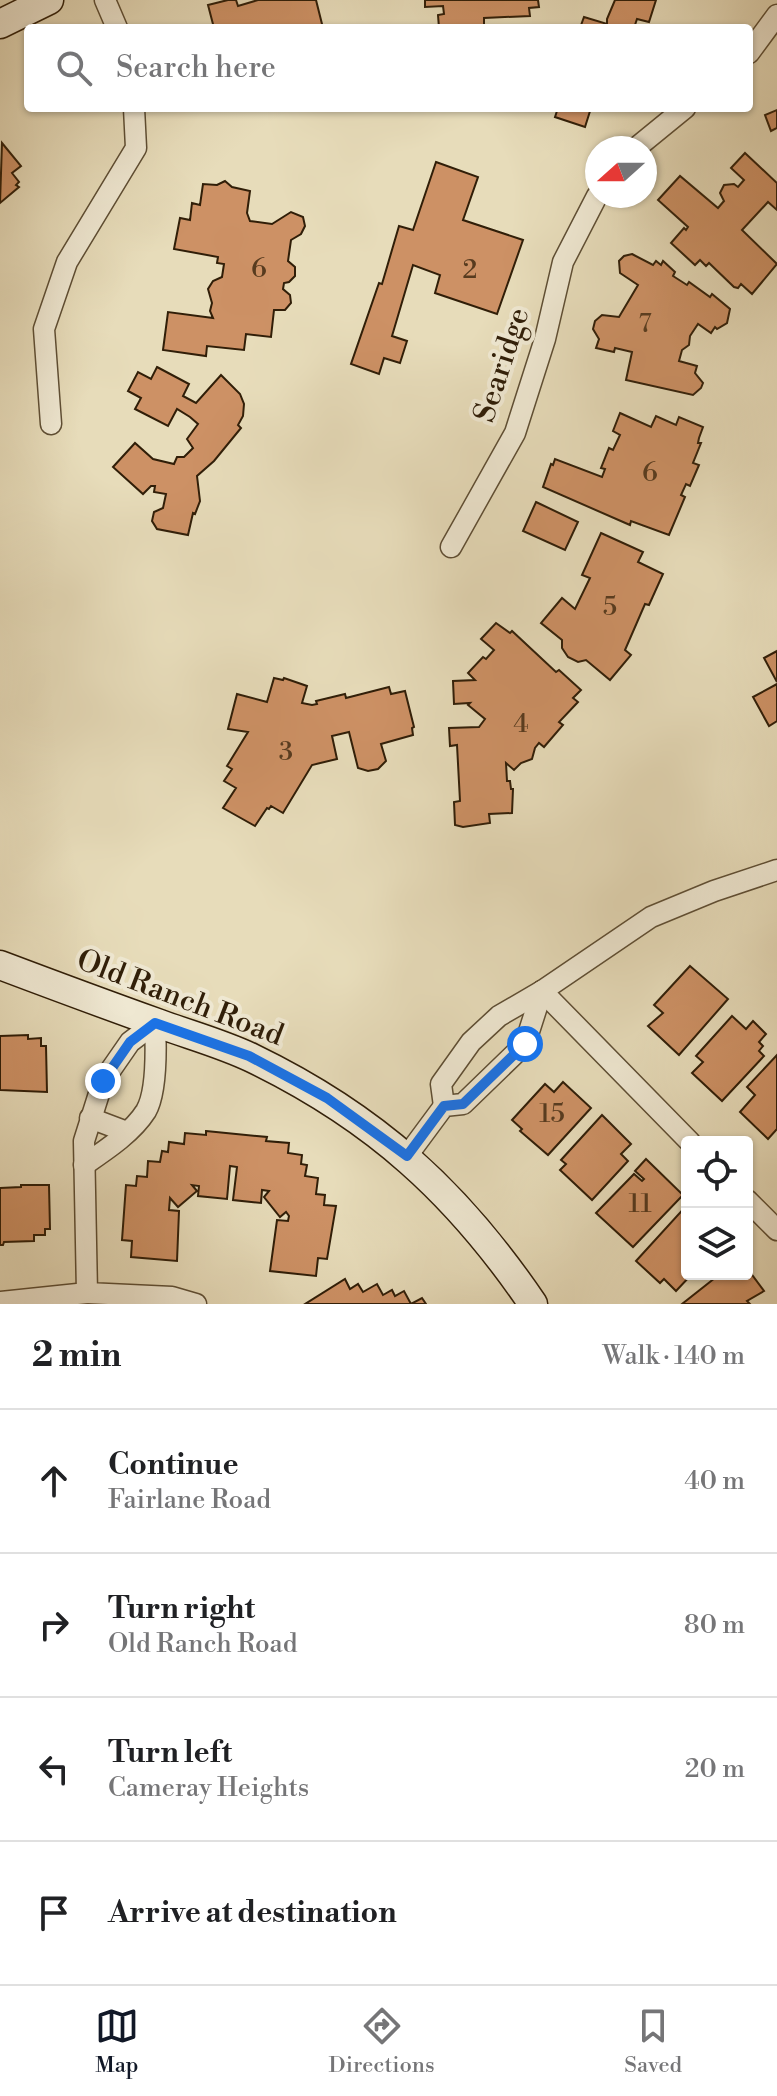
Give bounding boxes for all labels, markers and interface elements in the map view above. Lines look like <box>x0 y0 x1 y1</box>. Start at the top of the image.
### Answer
search box <box>24 24 753 112</box>
icon: search <box>52 46 96 90</box>
text: Search here <box>116 49 276 87</box>
north arrow <box>585 136 657 208</box>
house number: 6 <box>251 253 267 285</box>
house number: 2 <box>463 254 477 286</box>
street label: Searidge <box>466 303 538 427</box>
house number: 7 <box>638 308 652 340</box>
house number: 6 <box>642 457 658 489</box>
house number: 5 <box>603 591 617 623</box>
house number: 4 <box>513 708 529 740</box>
house number: 3 <box>279 736 293 768</box>
street label: Old Ranch Road <box>71 941 289 1055</box>
route start <box>507 1026 543 1062</box>
route end <box>85 1063 121 1099</box>
house number: 15 <box>539 1098 565 1130</box>
map controls <box>681 1136 753 1280</box>
button: locate <box>681 1136 753 1208</box>
house number: 11 <box>628 1188 652 1220</box>
button: layers <box>681 1208 753 1280</box>
text: 2 min <box>32 1335 121 1377</box>
text: Walk · 140 m <box>603 1340 745 1372</box>
text: Continue <box>108 1446 239 1484</box>
icon: ahead <box>32 1459 76 1503</box>
text: 40 m <box>684 1465 745 1497</box>
text: Fairlane Road <box>108 1484 271 1516</box>
text: Turn right <box>108 1590 255 1628</box>
icon: right <box>32 1603 76 1647</box>
text: 80 m <box>684 1609 745 1641</box>
text: Old Ranch Road <box>108 1628 297 1660</box>
text: Turn left <box>108 1734 232 1772</box>
icon: left <box>32 1747 76 1791</box>
text: 20 m <box>685 1753 745 1785</box>
text: Cameray Heights <box>108 1772 309 1804</box>
icon: arrive <box>32 1891 76 1935</box>
text: Arrive at destination <box>108 1894 397 1932</box>
tab: Map <box>95 2004 139 2079</box>
tab: Directions <box>329 2004 435 2079</box>
tab: Saved <box>624 2004 682 2079</box>

